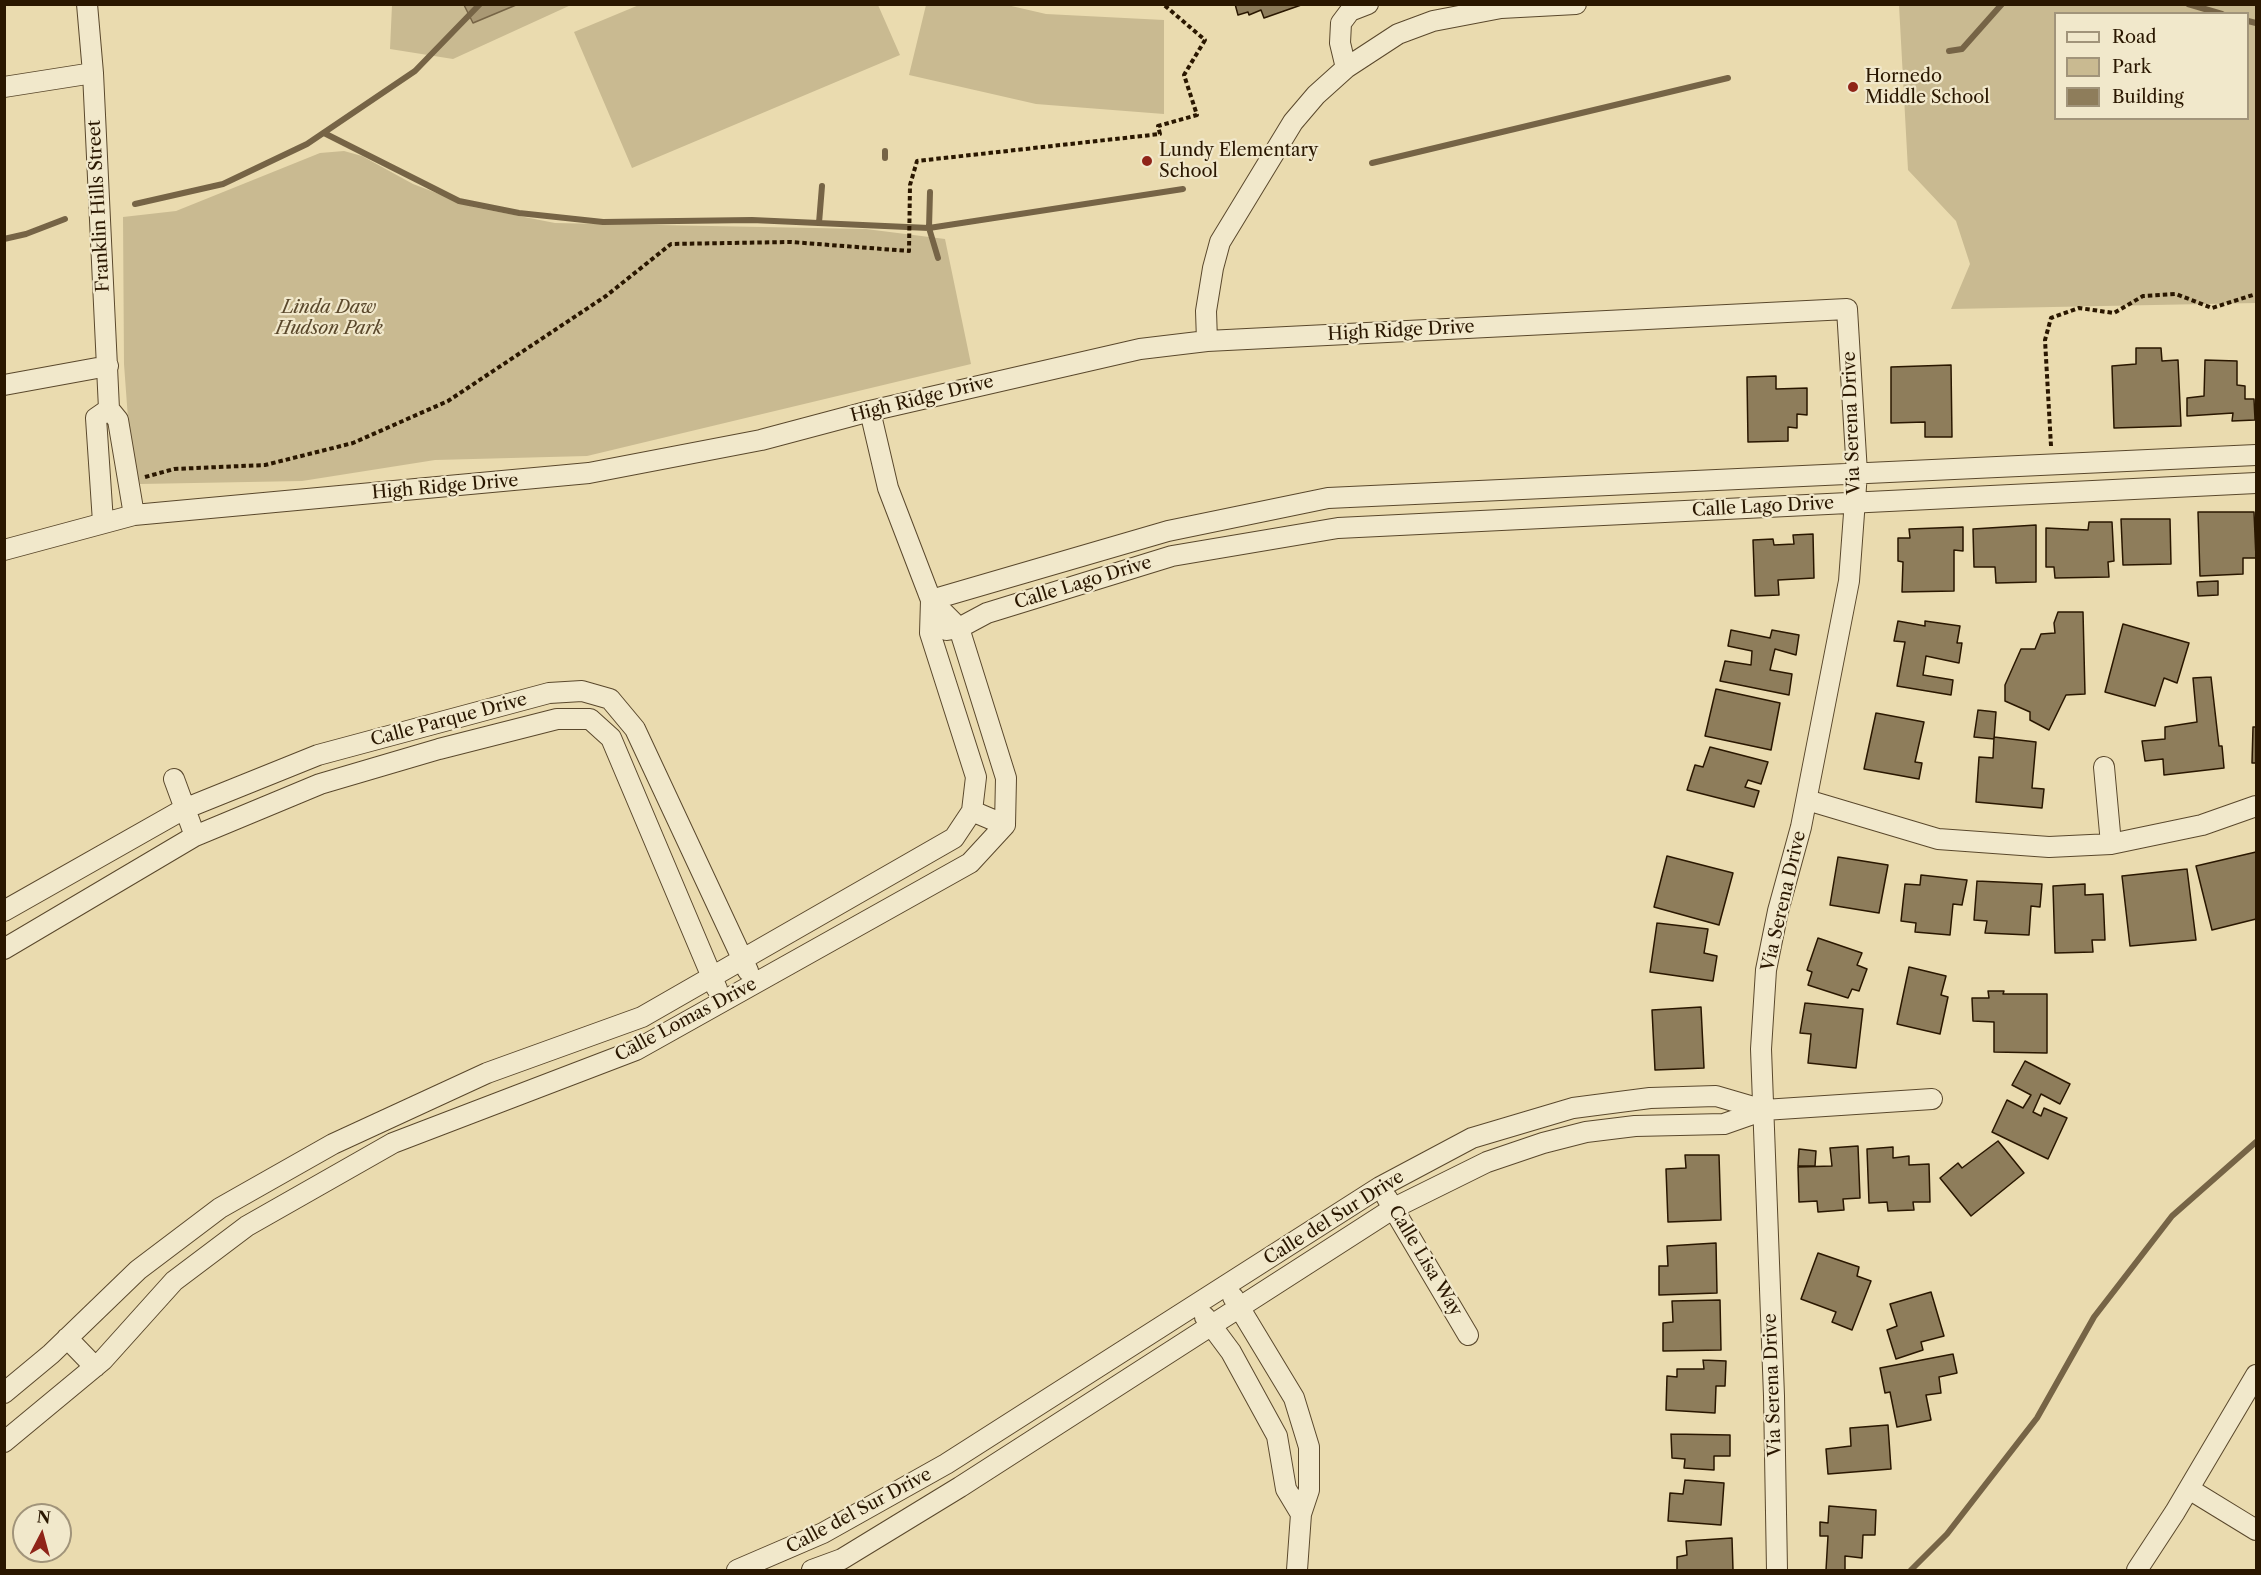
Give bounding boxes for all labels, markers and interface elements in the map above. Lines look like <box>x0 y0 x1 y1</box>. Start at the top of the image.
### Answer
legend <box>2054 12 2249 120</box>
text: Road <box>2112 26 2157 48</box>
text: Park <box>2112 56 2151 78</box>
place label: Hornedo Middle School <box>1865 66 1990 109</box>
marker: Hornedo Middle School <box>1846 80 1860 94</box>
text: Building <box>2112 86 2184 108</box>
street label: Franklin Hills Street <box>84 119 114 293</box>
place label: Lundy Elementary School <box>1159 140 1318 182</box>
marker: Lundy Elementary School <box>1140 154 1154 168</box>
park label: Linda Daw Hudson Park <box>275 297 383 340</box>
street label: High Ridge Drive <box>1327 316 1475 346</box>
street label: Via Serena Drive <box>1839 351 1865 495</box>
street label: High Ridge Drive <box>848 371 996 427</box>
street label: High Ridge Drive <box>371 470 519 504</box>
street label: Calle Lago Drive <box>1691 492 1835 522</box>
street label: Calle Lago Drive <box>1012 552 1154 614</box>
street label: Calle Parque Drive <box>368 689 530 751</box>
street label: Via Serena Drive <box>1757 829 1811 973</box>
street label: Calle Lomas Drive <box>611 974 761 1066</box>
street label: Calle del Sur Drive <box>1260 1166 1408 1270</box>
street label: Calle Lisa Way <box>1383 1202 1467 1320</box>
street label: Via Serena Drive <box>1760 1313 1786 1457</box>
street label: Calle del Sur Drive <box>783 1464 935 1558</box>
north arrow <box>12 1503 72 1563</box>
text: N <box>36 1506 52 1528</box>

